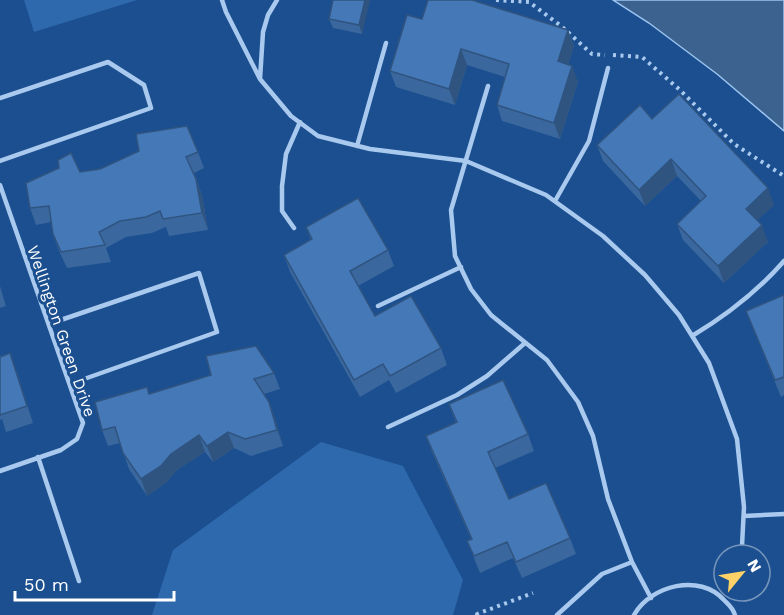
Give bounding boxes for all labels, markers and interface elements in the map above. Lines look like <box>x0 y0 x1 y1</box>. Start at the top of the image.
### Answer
street label: Wellington Green Drive <box>23 243 100 419</box>
north arrow <box>712 543 772 603</box>
text: N <box>743 556 766 576</box>
scale bar <box>15 564 174 602</box>
text: 50 m <box>24 574 69 595</box>

